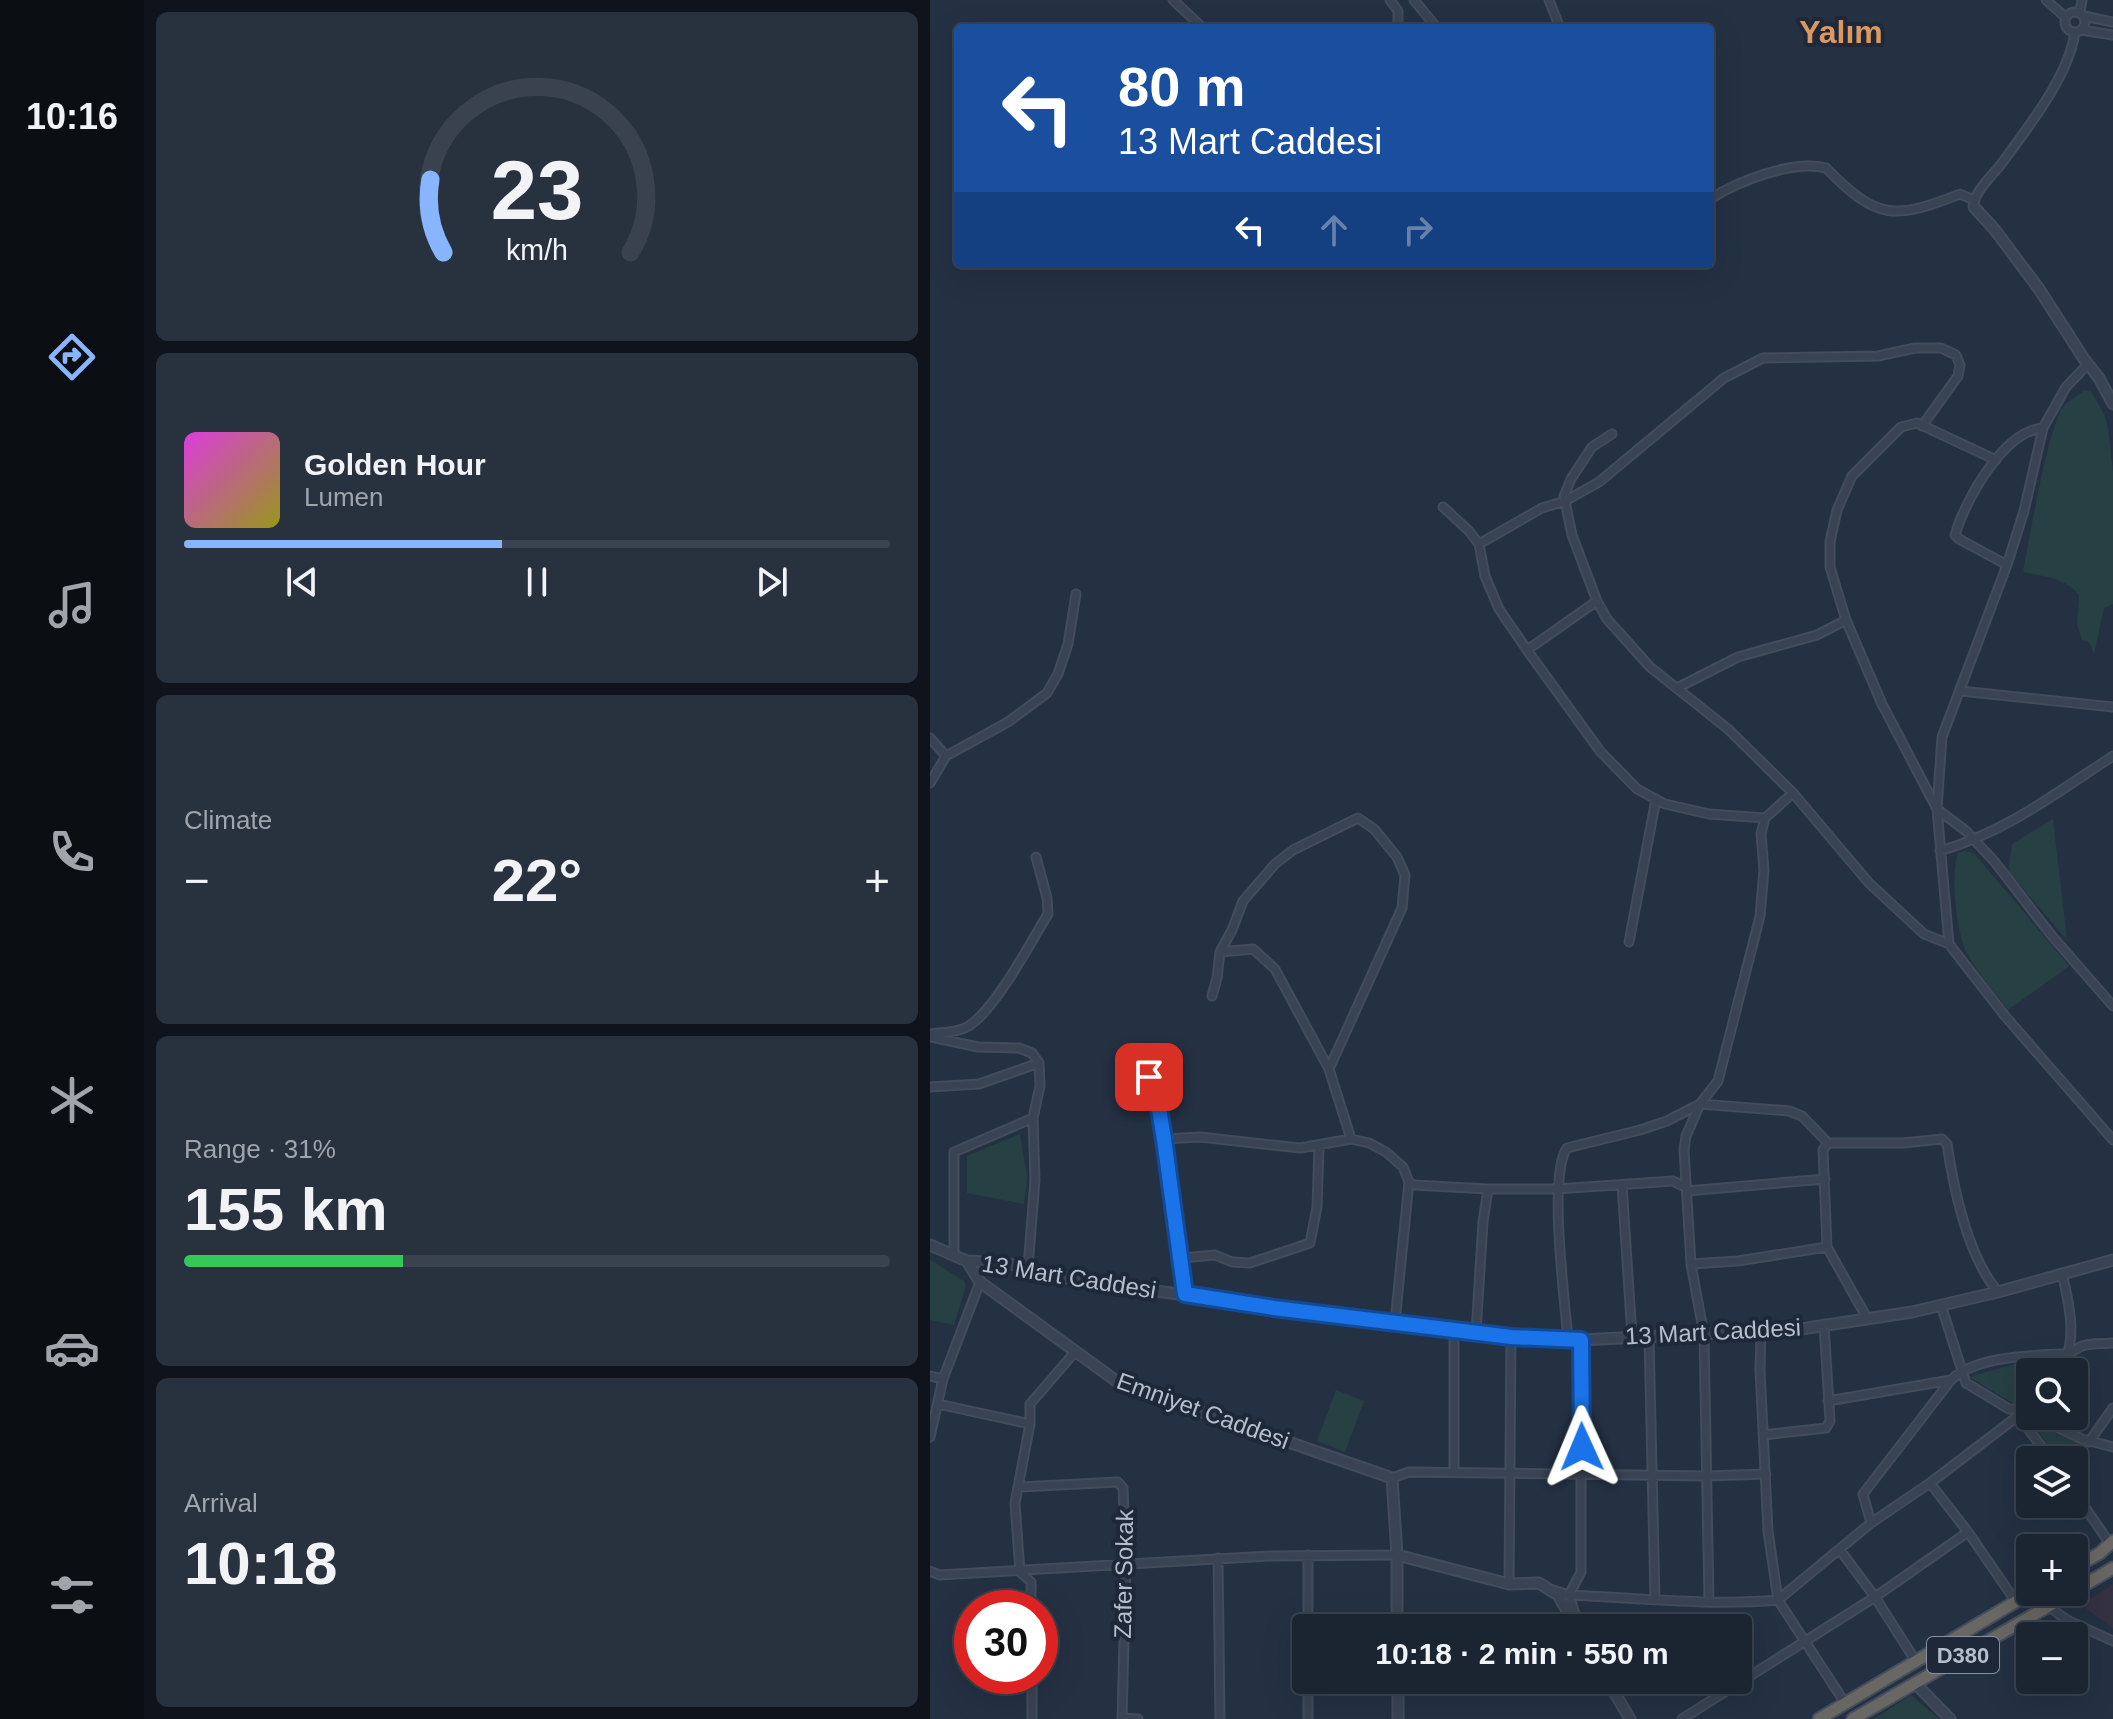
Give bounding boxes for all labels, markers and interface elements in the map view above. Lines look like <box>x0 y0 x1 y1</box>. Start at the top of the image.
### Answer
district label: Yalım <box>1799 14 1883 50</box>
text: 80 m <box>1118 55 1246 118</box>
icon: left <box>986 56 1090 160</box>
text: 10:16 <box>26 96 118 137</box>
text: 13 Mart Caddesi <box>1118 121 1382 162</box>
text: 23 <box>491 143 583 236</box>
icon: left <box>1228 208 1272 252</box>
icon: ahead <box>1312 208 1356 252</box>
icon: right <box>1396 208 1440 252</box>
text: km/h <box>506 234 568 266</box>
icon: directions <box>44 329 100 385</box>
text: Golden Hour <box>304 448 486 481</box>
text: Lumen <box>304 482 384 512</box>
icon: previous <box>280 560 324 604</box>
icon: pause <box>515 560 559 604</box>
icon: next <box>750 560 794 604</box>
icon: music <box>44 577 100 633</box>
text: Climate <box>184 805 272 835</box>
icon: phone <box>44 824 100 880</box>
text: 22° <box>492 847 582 914</box>
text: − <box>184 856 210 905</box>
text: + <box>864 856 890 905</box>
pin <box>1115 1043 1183 1111</box>
icon: arrive <box>1127 1055 1171 1099</box>
icon: climate <box>44 1072 100 1128</box>
text: Range · 31% <box>184 1134 336 1164</box>
text: 155 km <box>184 1176 388 1243</box>
street label: 13 Mart Caddesi <box>980 1249 1158 1304</box>
street label: 13 Mart Caddesi <box>1624 1313 1802 1350</box>
icon: car <box>44 1320 100 1376</box>
map controls <box>2016 1358 2088 1694</box>
button: search <box>2016 1358 2088 1430</box>
street label: Emniyet Caddesi <box>1113 1367 1293 1454</box>
position arrow <box>1540 1405 1624 1489</box>
button: layers <box>2016 1446 2088 1518</box>
text: Arrival <box>184 1488 258 1518</box>
street label: Zafer Sokak <box>1109 1508 1138 1639</box>
text: 10:18 <box>184 1530 337 1597</box>
button: + <box>2016 1534 2088 1606</box>
icon: filters <box>44 1567 100 1623</box>
speed limit sign: 30 <box>954 1590 1058 1694</box>
button: − <box>2016 1622 2088 1694</box>
text: 10:18 · 2 min · 550 m <box>1375 1637 1669 1670</box>
road number: D380 <box>1927 1637 1999 1673</box>

